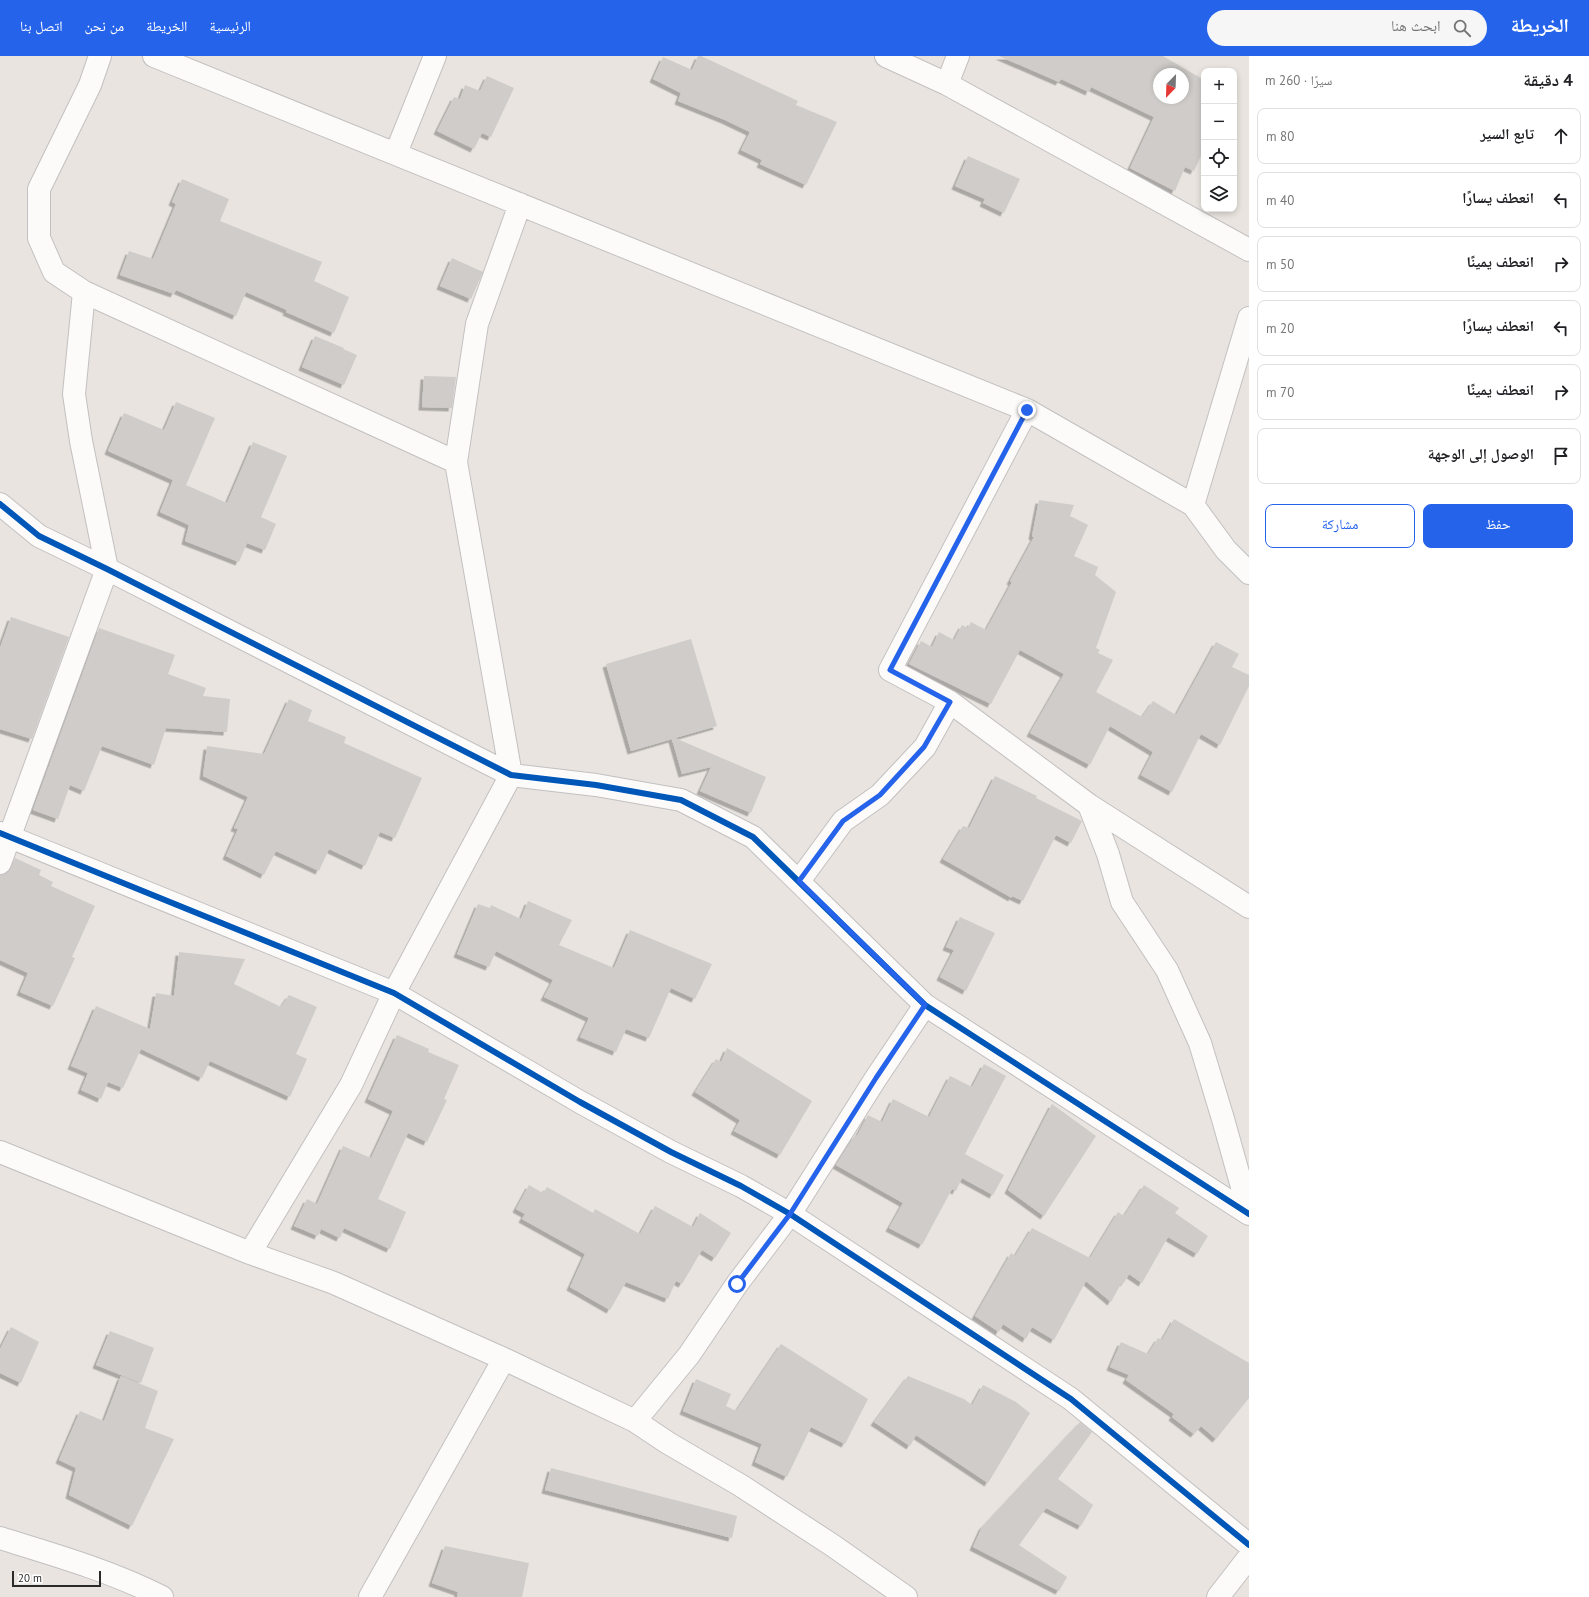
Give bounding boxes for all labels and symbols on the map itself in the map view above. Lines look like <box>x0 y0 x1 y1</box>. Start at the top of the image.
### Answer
north arrow <box>1153 68 1189 104</box>
route end <box>1018 401 1036 419</box>
route start <box>728 1275 746 1293</box>
scale bar <box>12 1569 101 1588</box>

